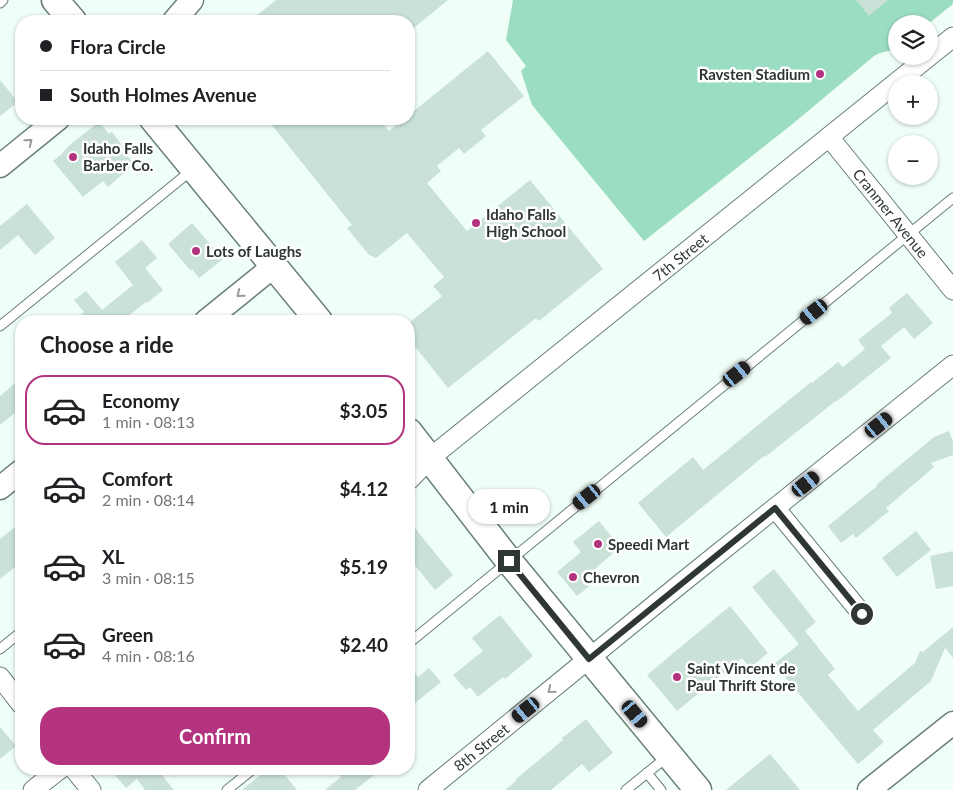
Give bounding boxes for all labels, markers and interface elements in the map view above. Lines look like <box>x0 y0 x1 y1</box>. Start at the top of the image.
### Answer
map controls <box>888 15 938 185</box>
button: layers <box>888 15 938 65</box>
text: Flora Circle <box>70 35 166 58</box>
place label: Ravsten Stadium <box>699 65 810 83</box>
marker: Ravsten Stadium <box>814 68 826 80</box>
button: + <box>888 75 938 125</box>
text: South Holmes Avenue <box>70 83 257 106</box>
button: − <box>888 135 938 185</box>
place label: Idaho Falls Barber Co. <box>83 139 154 174</box>
one-way arrow <box>23 140 32 148</box>
marker: Idaho Falls Barber Co. <box>67 151 79 163</box>
street label: Cranmer Avenue <box>850 165 933 261</box>
place label: Idaho Falls High School <box>486 205 566 240</box>
marker: Idaho Falls High School <box>470 217 482 229</box>
street label: 7th Street <box>649 229 712 285</box>
place label: Lots of Laughs <box>206 242 302 260</box>
marker: Lots of Laughs <box>190 245 202 257</box>
one-way arrow <box>237 288 246 296</box>
car <box>797 297 830 327</box>
text: Choose a ride <box>40 331 174 358</box>
car <box>720 359 753 389</box>
icon: car <box>42 388 87 433</box>
text: Economy <box>102 389 180 412</box>
text: $3.05 <box>339 399 388 422</box>
car <box>862 410 895 440</box>
text: 1 min · 08:13 <box>102 412 195 431</box>
icon: car <box>42 466 87 511</box>
text: Comfort <box>102 467 173 490</box>
car <box>789 469 822 499</box>
text: $4.12 <box>339 477 388 500</box>
car <box>570 482 603 512</box>
callout: 1 min <box>468 488 550 524</box>
text: 2 min · 08:14 <box>102 490 195 509</box>
text: 1 min <box>489 497 529 516</box>
place label: Speedi Mart <box>608 535 690 553</box>
marker: Speedi Mart <box>592 538 604 550</box>
icon: car <box>42 544 87 589</box>
text: XL <box>102 545 125 568</box>
route end <box>498 550 520 572</box>
text: $5.19 <box>339 555 388 578</box>
text: 3 min · 08:15 <box>102 568 195 587</box>
place label: Chevron <box>583 568 640 586</box>
marker: Chevron <box>567 571 579 583</box>
route start <box>851 603 873 625</box>
icon: car <box>42 622 87 667</box>
text: Green <box>102 623 153 646</box>
text: $2.40 <box>339 633 388 656</box>
text: 4 min · 08:16 <box>102 646 195 665</box>
place label: Saint Vincent de Paul Thrift Store <box>687 659 795 694</box>
marker: Saint Vincent de Paul Thrift Store <box>671 671 683 683</box>
one-way arrow <box>548 684 557 693</box>
car <box>509 695 542 725</box>
car <box>619 698 650 730</box>
button: Confirm <box>40 707 390 765</box>
street label: 8th Street <box>450 719 513 775</box>

